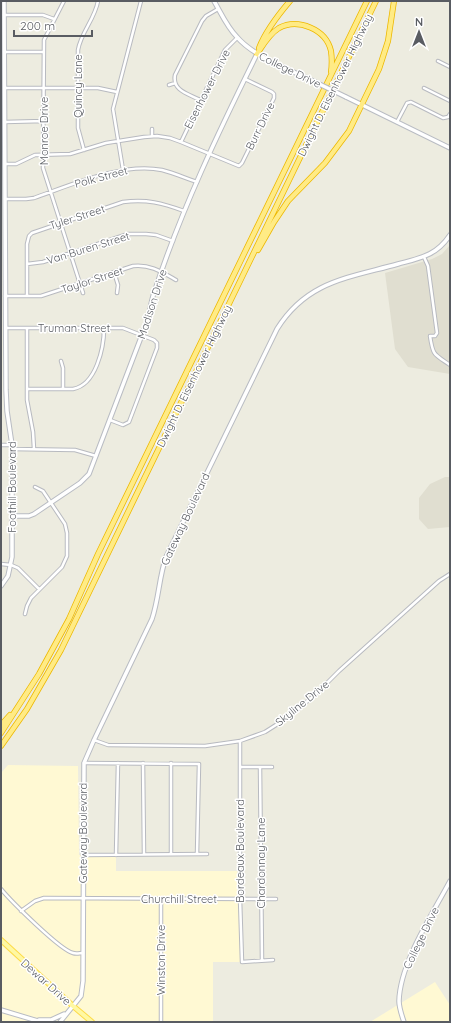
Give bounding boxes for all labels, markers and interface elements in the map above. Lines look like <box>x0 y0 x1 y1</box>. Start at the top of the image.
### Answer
street label: Dwight D. Eisenhower Highway <box>294 11 376 159</box>
scale bar <box>14 12 92 38</box>
north arrow <box>399 12 439 52</box>
text: N <box>415 15 423 29</box>
text: 200 m <box>20 18 55 33</box>
street label: Eisenhower Drive <box>181 47 233 131</box>
street label: College Drive <box>257 49 323 91</box>
street label: Quincy Lane <box>71 54 85 118</box>
street label: Monroe Drive <box>37 97 51 165</box>
street label: Burr Drive <box>242 100 278 152</box>
street label: Polk Street <box>73 163 129 191</box>
street label: Tyler Street <box>47 201 107 233</box>
street label: Van Buren Street <box>45 229 132 267</box>
street label: Taylor Street <box>59 263 125 297</box>
street label: Madison Drive <box>134 267 170 341</box>
street label: Dwight D. Eisenhower Highway <box>153 302 235 450</box>
street label: Truman Street <box>38 321 111 335</box>
street label: Foothill Boulevard <box>5 441 19 533</box>
street label: Gateway Boulevard <box>157 471 213 567</box>
street label: Skyline Drive <box>272 677 332 729</box>
street label: Gateway Boulevard <box>76 783 90 883</box>
street label: Bordeaux Boulevard <box>233 799 247 903</box>
street label: Chardonnay Lane <box>254 817 268 909</box>
street label: Churchill Street <box>141 892 217 906</box>
street label: College Drive <box>400 905 442 971</box>
street label: Winston Drive <box>154 925 168 995</box>
street label: Dewar Drive <box>18 956 74 1008</box>

